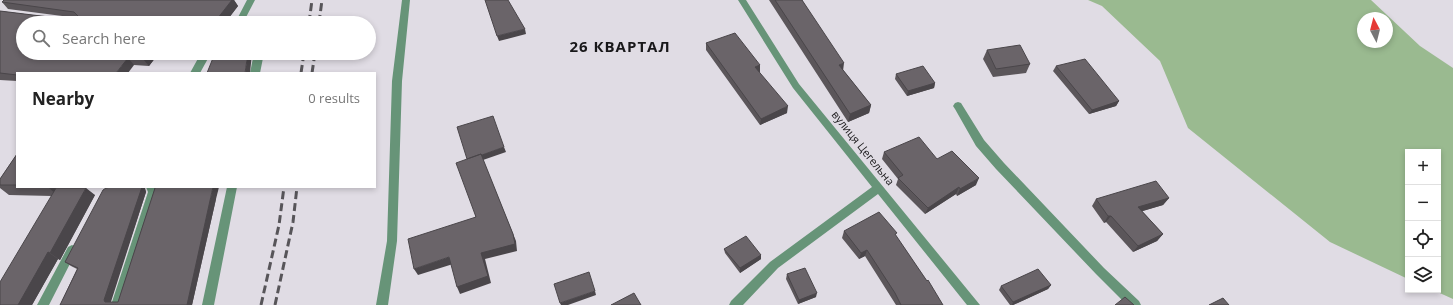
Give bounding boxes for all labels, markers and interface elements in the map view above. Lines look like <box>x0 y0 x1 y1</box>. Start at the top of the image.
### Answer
north arrow <box>1357 12 1393 48</box>
search box <box>16 16 376 60</box>
icon: search <box>30 27 52 49</box>
text: Search here <box>62 28 146 48</box>
district label: 26 КВАРТАЛ <box>569 36 671 56</box>
text: Nearby <box>32 87 94 110</box>
text: 0 results <box>308 89 360 107</box>
street label: вулиця Цегельна <box>829 107 898 188</box>
map controls <box>1405 149 1441 293</box>
button: + <box>1405 149 1441 185</box>
button: − <box>1405 185 1441 221</box>
button: locate <box>1405 221 1441 257</box>
button: layers <box>1405 257 1441 293</box>

